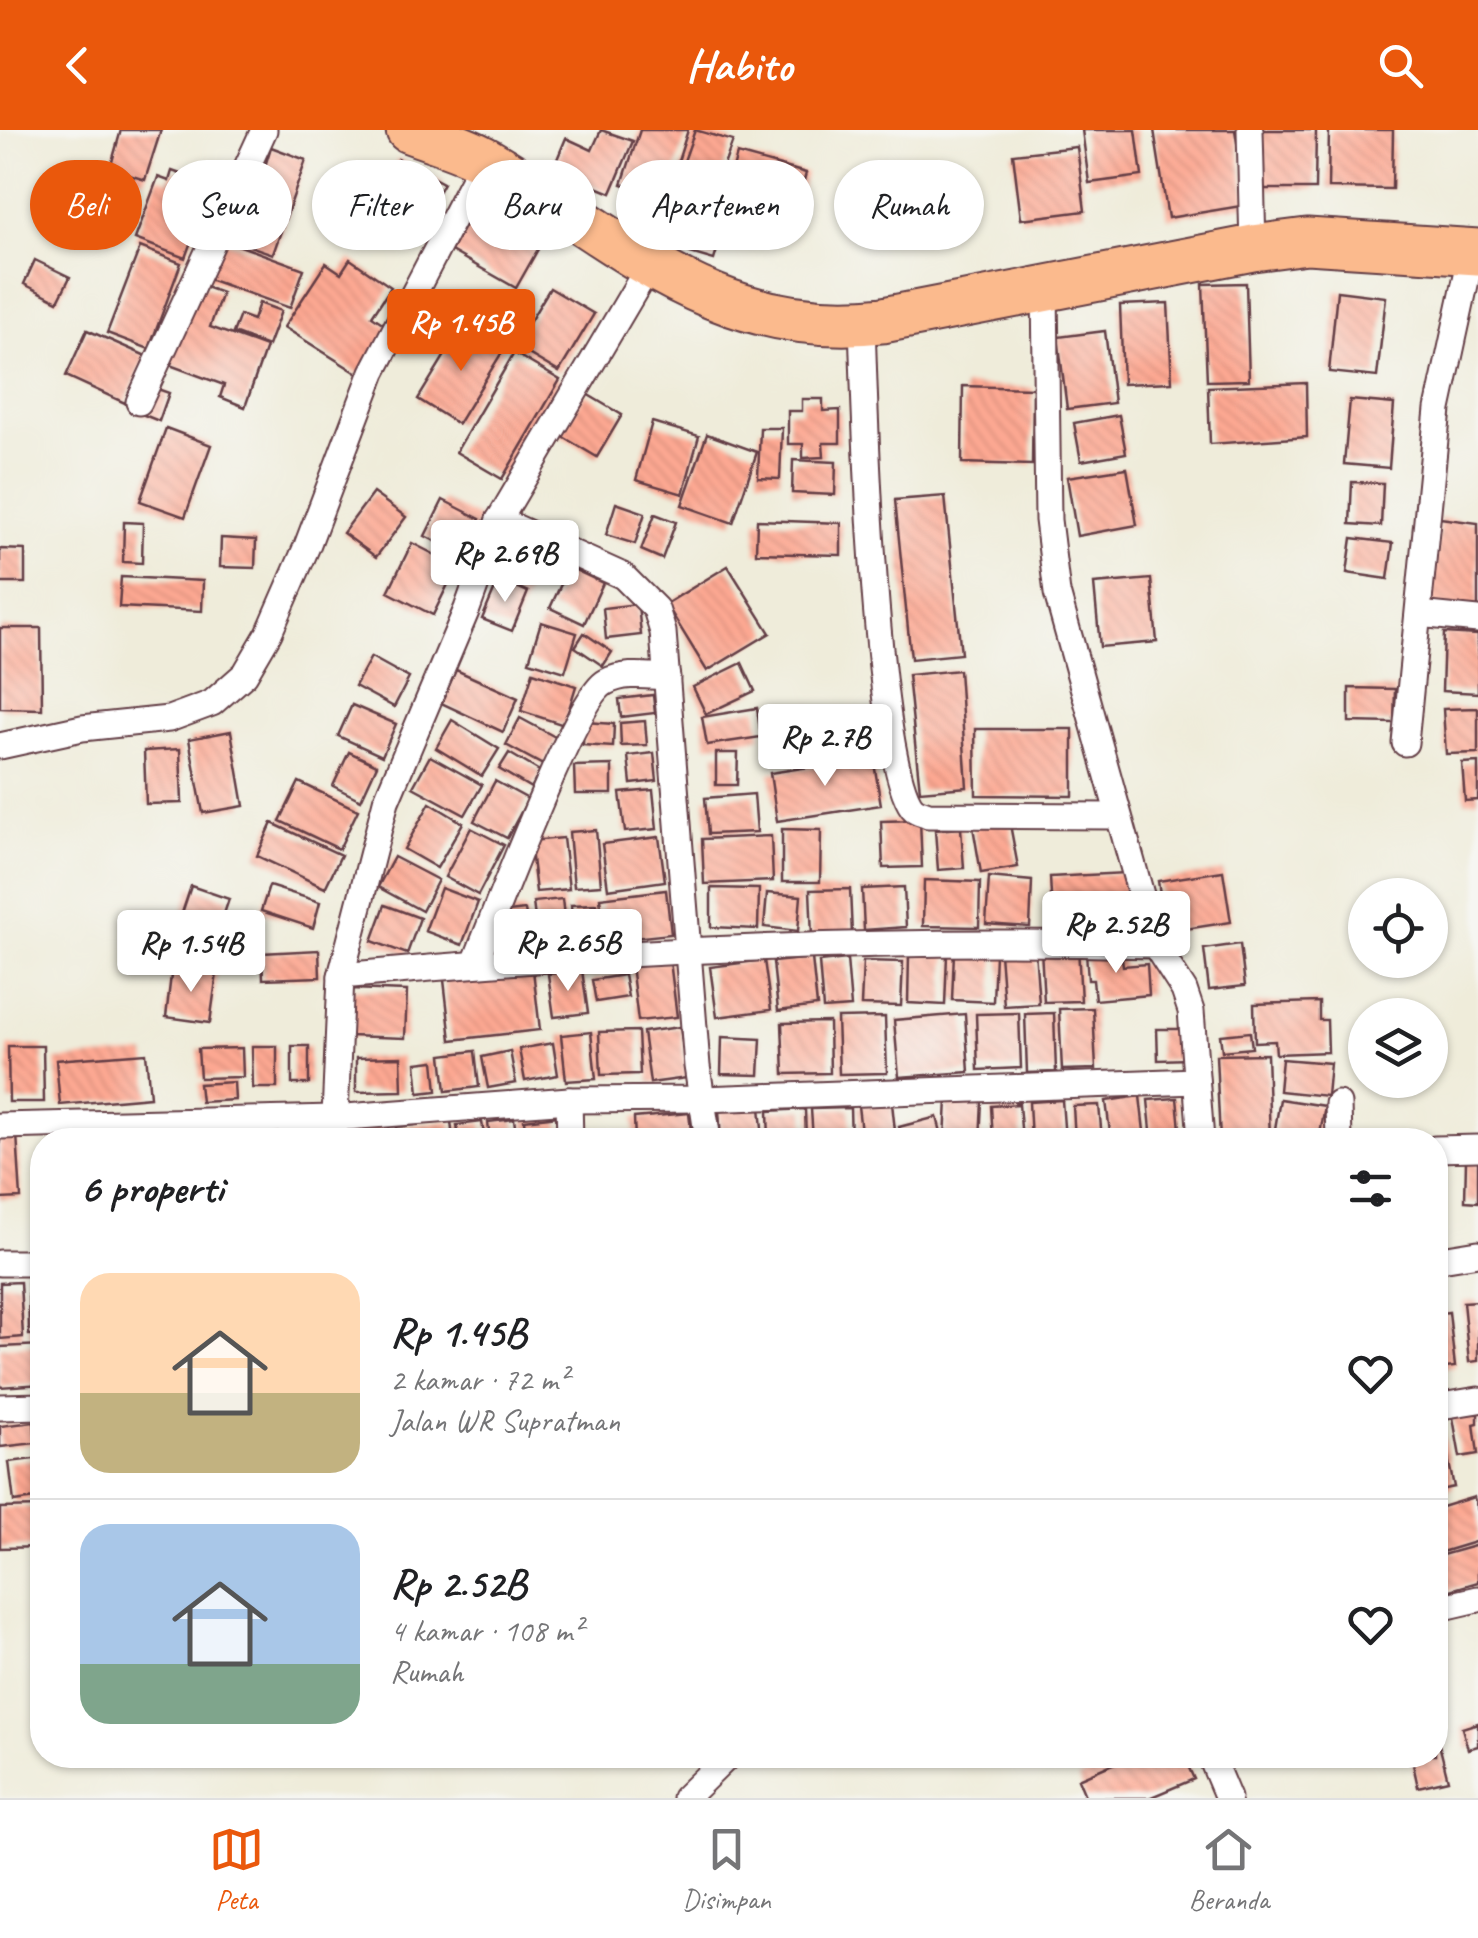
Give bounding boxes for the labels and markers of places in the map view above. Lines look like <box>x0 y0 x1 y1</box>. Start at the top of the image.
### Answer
pin: Rp 1.45B <box>358 289 564 374</box>
pin: Rp 2.69B <box>402 520 608 605</box>
pin: Rp 2.7B <box>733 704 917 789</box>
pin: Rp 2.52B <box>1013 891 1219 976</box>
pin: Rp 2.65B <box>465 909 671 994</box>
pin: Rp 1.54B <box>88 910 294 995</box>

